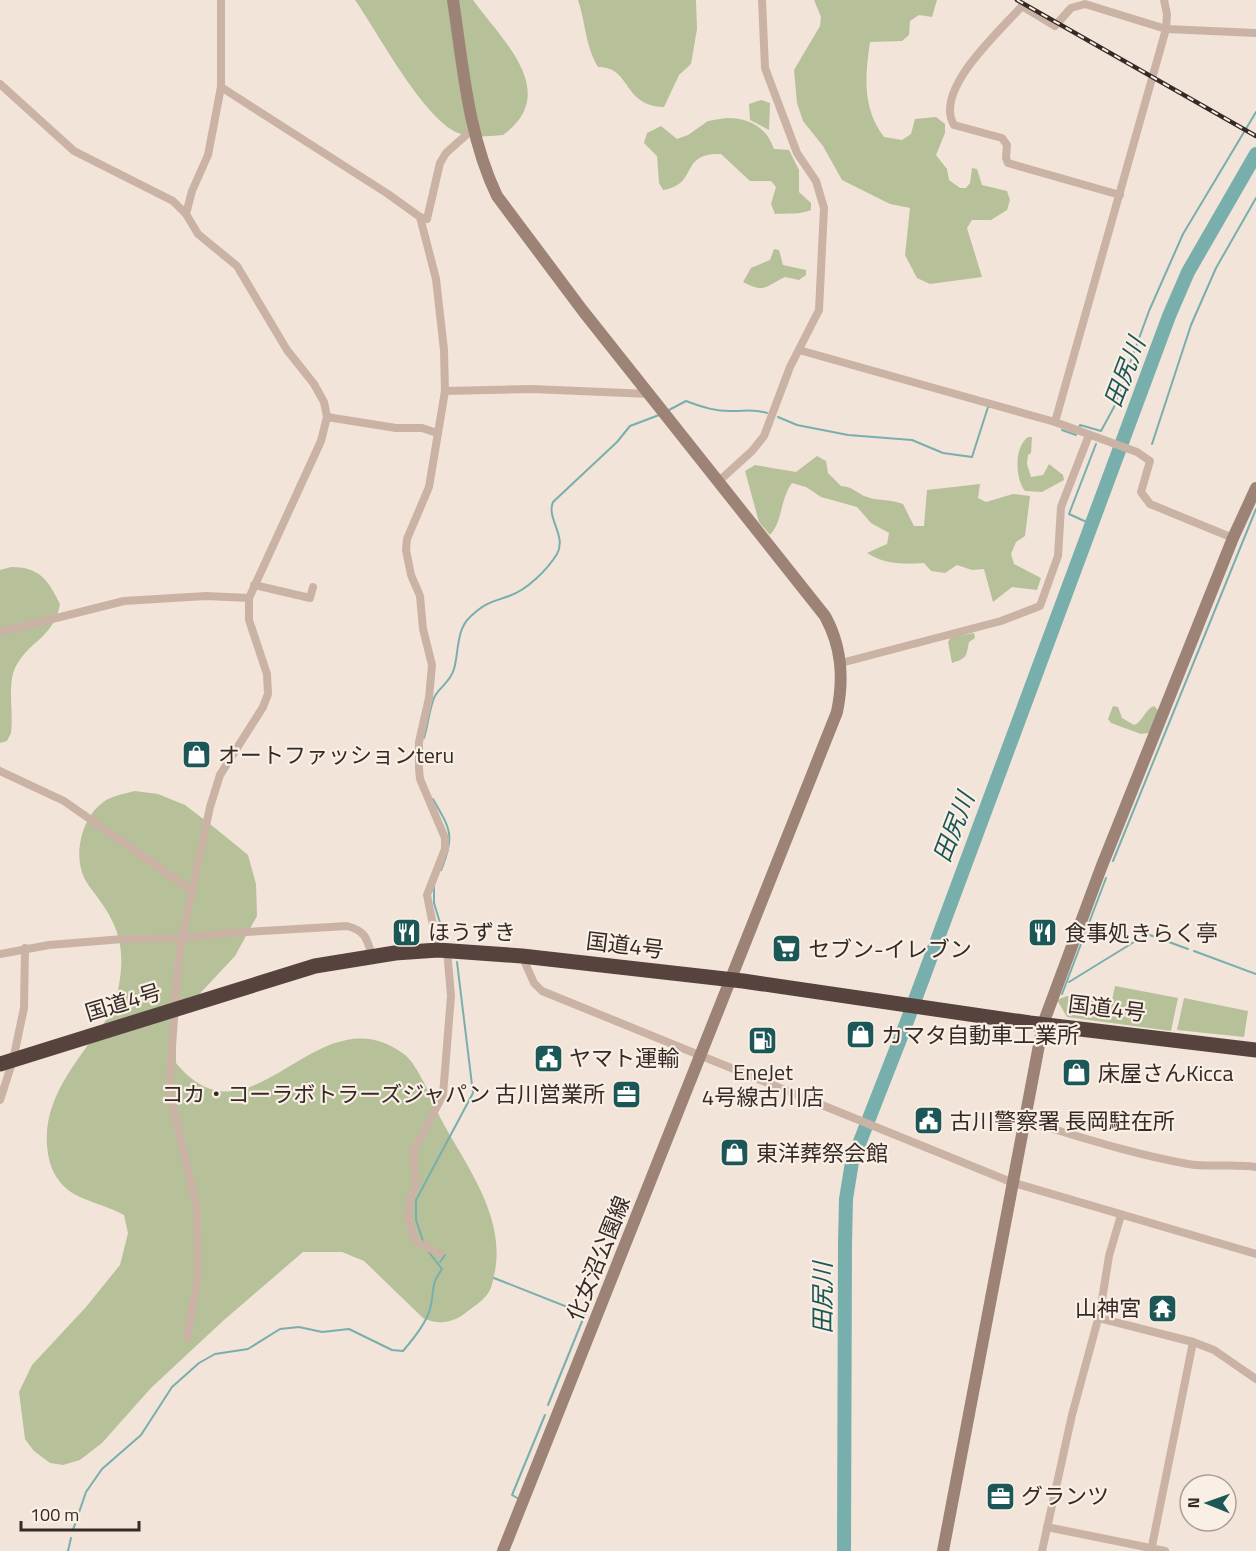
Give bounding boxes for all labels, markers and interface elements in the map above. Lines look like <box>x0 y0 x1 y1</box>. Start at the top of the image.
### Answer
water label: 田尻川 <box>1094 329 1155 412</box>
place label: オートファッションteru <box>218 738 454 772</box>
shop icon: オートファッションteru <box>181 739 213 771</box>
water label: 田尻川 <box>923 784 984 867</box>
place label: ほうずき <box>428 915 516 949</box>
restaurant icon: ほうずき <box>391 916 423 948</box>
place label: 食事処きらく亭 <box>1064 916 1218 950</box>
restaurant icon: 食事処きらく亭 <box>1027 917 1059 949</box>
street label: 国道4号 <box>584 923 666 967</box>
place label: セブン-イレブン <box>808 932 972 966</box>
supermarket icon: セブン-イレブン <box>771 933 803 965</box>
street label: 国道4号 <box>81 974 165 1030</box>
street label: 国道4号 <box>1066 986 1148 1030</box>
place label: カマタ自動車工業所 <box>881 1018 1079 1052</box>
shop icon: カマタ自動車工業所 <box>844 1019 876 1051</box>
fuel station icon: EneJet 4号線古川店 <box>747 1024 779 1056</box>
place label: ヤマト運輸 <box>569 1041 679 1075</box>
public building icon: ヤマト運輸 <box>532 1042 564 1074</box>
place label: EneJet 4号線古川店 <box>702 1055 824 1114</box>
place label: 床屋さんKicca <box>1098 1056 1233 1090</box>
shop icon: 床屋さんKicca <box>1061 1057 1093 1089</box>
place label: コカ・コーラボトラーズジャパン 古川営業所 <box>161 1077 605 1111</box>
office icon: コカ・コーラボトラーズジャパン 古川営業所 <box>610 1078 642 1110</box>
place label: 古川警察署 長岡駐在所 <box>950 1104 1175 1138</box>
public building icon: 古川警察署 長岡駐在所 <box>913 1105 945 1137</box>
place label: 東洋葬祭会館 <box>756 1136 888 1170</box>
shop icon: 東洋葬祭会館 <box>719 1137 751 1169</box>
street label: 化女沼公園線 <box>558 1190 638 1326</box>
water label: 田尻川 <box>804 1259 840 1334</box>
place label: 山神宮 <box>1075 1291 1141 1325</box>
temple icon: 山神宮 <box>1146 1292 1178 1324</box>
north arrow <box>1178 1473 1238 1533</box>
place label: グランツ <box>1021 1479 1109 1513</box>
office icon: グランツ <box>984 1480 1016 1512</box>
scale bar <box>21 1494 140 1532</box>
text: N <box>1181 1497 1205 1508</box>
text: 100 m <box>30 1501 79 1528</box>

